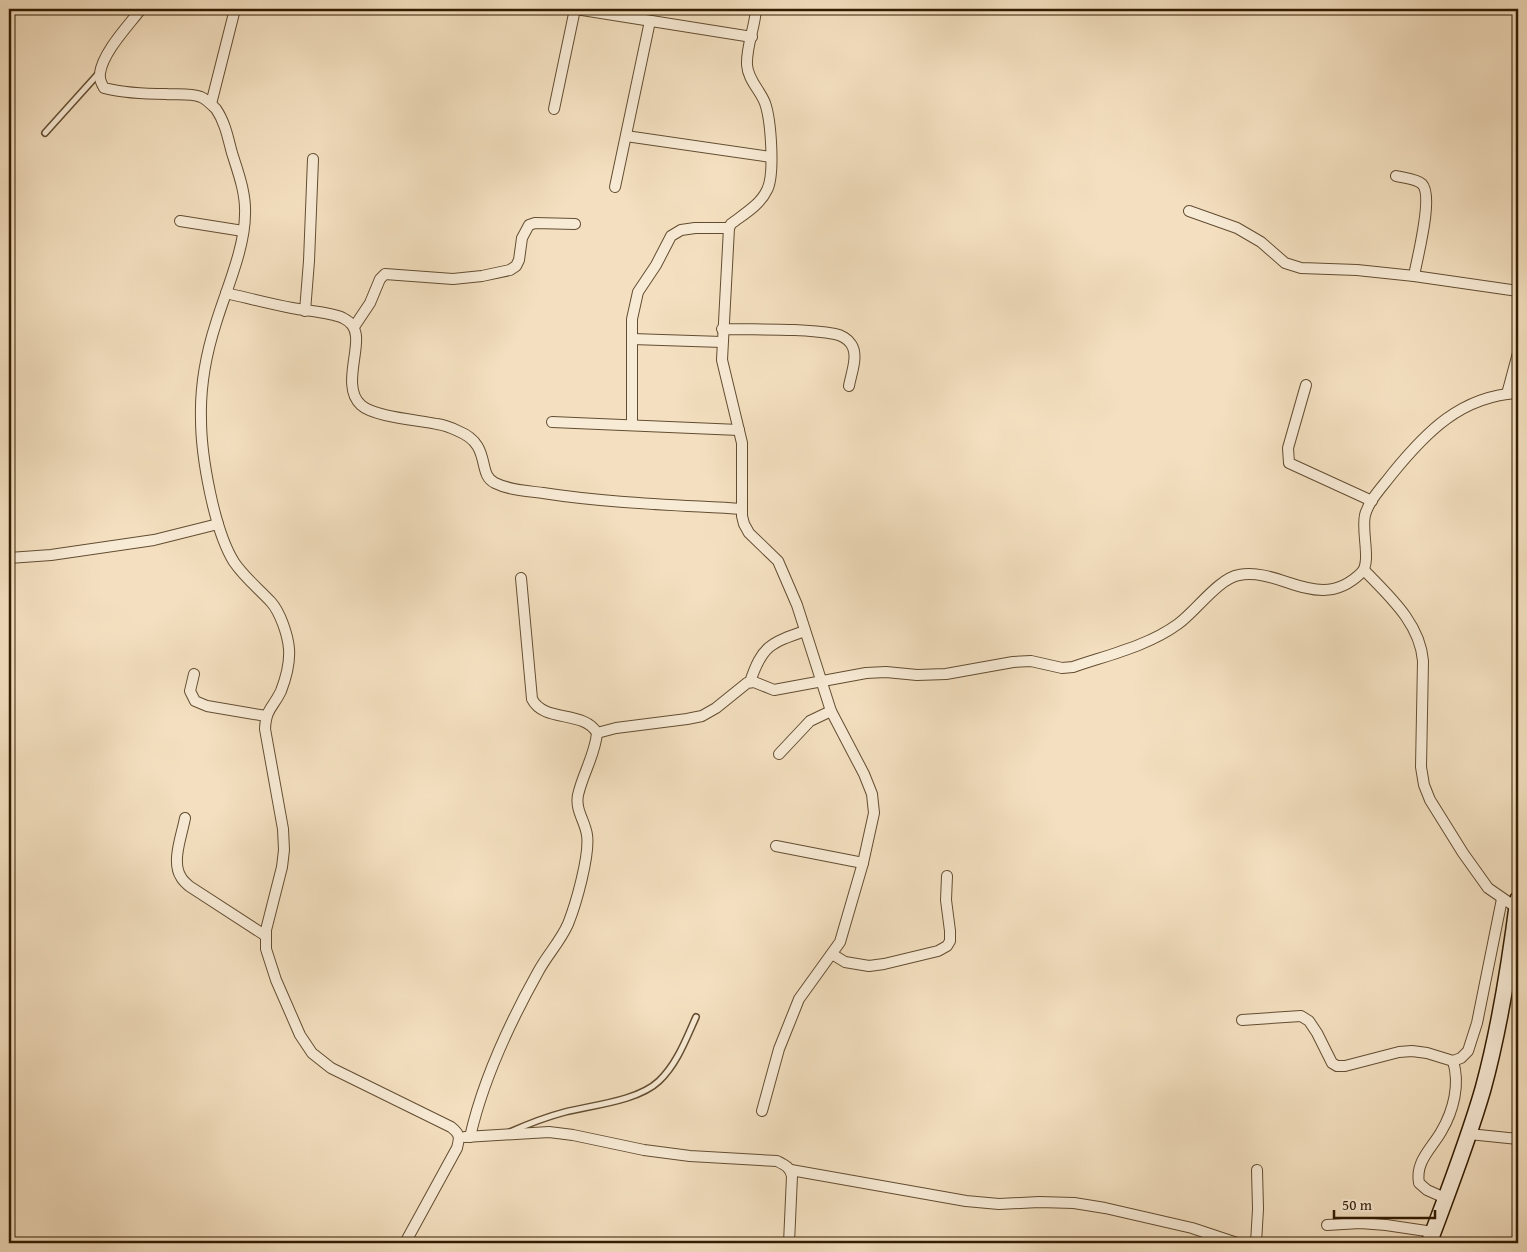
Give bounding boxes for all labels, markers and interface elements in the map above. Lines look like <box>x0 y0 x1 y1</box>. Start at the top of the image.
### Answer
scale bar <box>1334 1187 1436 1219</box>
text: 50 m <box>1342 1194 1373 1215</box>

